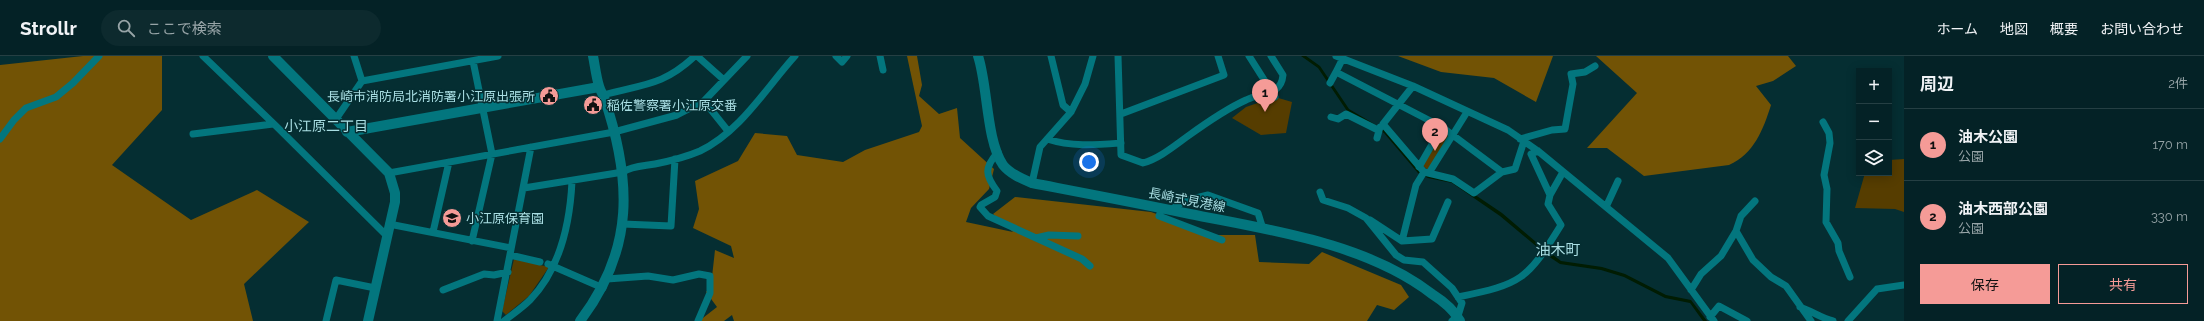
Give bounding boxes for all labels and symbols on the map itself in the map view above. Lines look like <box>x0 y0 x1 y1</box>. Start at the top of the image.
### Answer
pin: 1 <box>1252 79 1278 112</box>
public building icon: 長崎市消防局北消防署小江原出張所 <box>538 85 560 107</box>
place label: 長崎市消防局北消防署小江原出張所 <box>327 89 535 104</box>
public building icon: 稲佐警察署小江原交番 <box>582 94 604 116</box>
place label: 稲佐警察署小江原交番 <box>607 98 737 113</box>
district label: 小江原二丁目 <box>284 118 368 134</box>
pin: 2 <box>1422 118 1448 151</box>
your location <box>1079 152 1099 172</box>
street label: 長崎式見港線 <box>1147 185 1227 215</box>
school or university icon: 小江原保育園 <box>441 207 463 229</box>
place label: 小江原保育園 <box>466 211 544 226</box>
district label: 油木町 <box>1535 241 1581 259</box>

